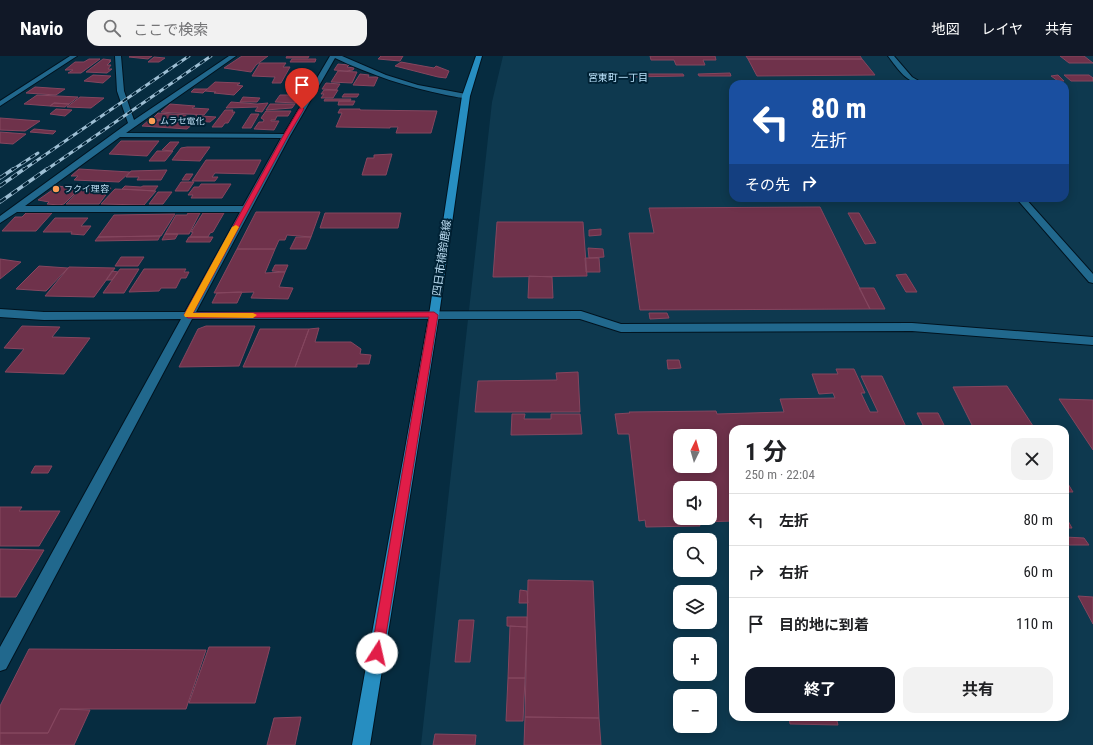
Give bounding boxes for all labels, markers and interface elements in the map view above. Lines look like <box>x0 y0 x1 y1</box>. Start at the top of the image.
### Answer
search box <box>87 10 367 46</box>
text: Navio <box>20 17 63 40</box>
icon: search <box>101 17 123 39</box>
text: ここで検索 <box>133 21 208 39</box>
text: 地図 <box>931 21 959 37</box>
text: レイヤ <box>981 21 1023 37</box>
text: 共有 <box>1045 21 1073 37</box>
pin <box>285 68 319 109</box>
district label: 宮東町一丁目 <box>588 72 648 83</box>
icon: arrive <box>291 74 313 96</box>
text: 80 m <box>811 92 867 125</box>
icon: left <box>745 96 797 148</box>
marker: ムラセ電化 <box>147 116 157 126</box>
place label: ムラセ電化 <box>160 116 205 126</box>
text: 左折 <box>811 130 847 151</box>
icon: right <box>798 172 820 194</box>
text: その先 <box>745 176 790 194</box>
marker: フクイ理容 <box>51 184 61 194</box>
place label: フクイ理容 <box>64 184 109 194</box>
street label: 四日市楠鈴鹿線 <box>430 219 454 297</box>
north arrow <box>673 429 717 473</box>
map controls <box>673 429 717 733</box>
text: 1 分 <box>745 438 787 466</box>
button: close <box>1011 438 1053 480</box>
text: 250 m · 22:04 <box>745 467 815 482</box>
button: sound <box>673 481 717 525</box>
icon: left <box>745 509 767 531</box>
text: 80 m <box>1023 511 1053 529</box>
text: 左折 <box>779 512 809 530</box>
button: search <box>673 533 717 577</box>
icon: right <box>745 561 767 583</box>
text: 60 m <box>1023 563 1053 581</box>
text: 右折 <box>779 564 809 582</box>
button: layers <box>673 585 717 629</box>
icon: arrive <box>745 613 767 635</box>
text: 110 m <box>1016 615 1053 633</box>
text: 目的地に到着 <box>779 616 869 634</box>
position arrow <box>356 632 398 674</box>
button: + <box>673 637 717 681</box>
button: 終了 <box>745 667 895 713</box>
button: 共有 <box>903 667 1053 713</box>
button: − <box>673 689 717 733</box>

